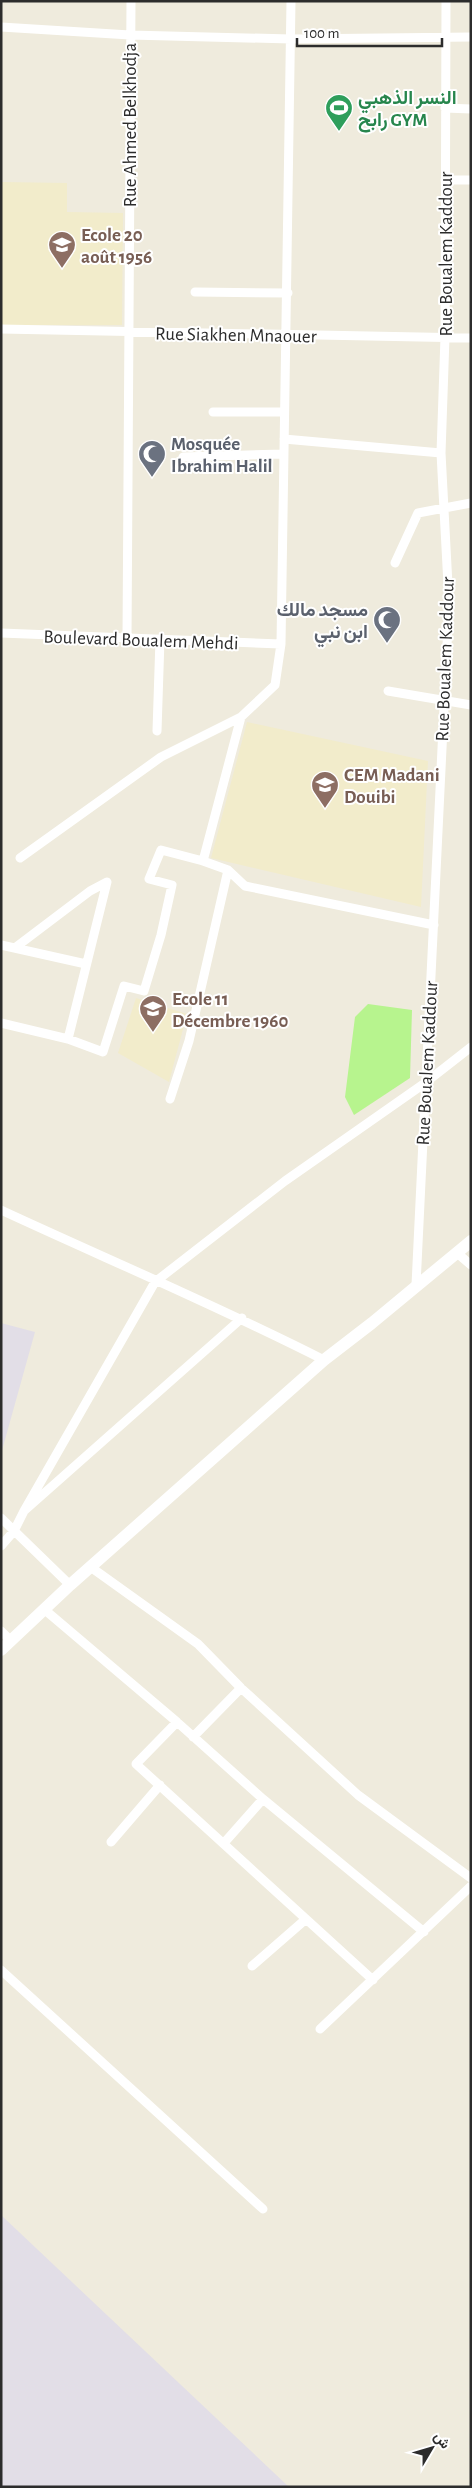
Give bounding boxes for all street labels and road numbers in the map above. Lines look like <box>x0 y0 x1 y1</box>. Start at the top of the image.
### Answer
street label: Rue Ahmed Belkhodja <box>121 43 140 207</box>
street label: Rue Boualem Kaddour <box>437 172 456 336</box>
street label: Rue Siakhen Mnaouer <box>155 325 317 346</box>
street label: Rue Boualem Kaddour <box>433 576 458 742</box>
street label: Boulevard Boualem Mehdi <box>43 628 239 653</box>
street label: Rue Boualem Kaddour <box>414 980 441 1146</box>

